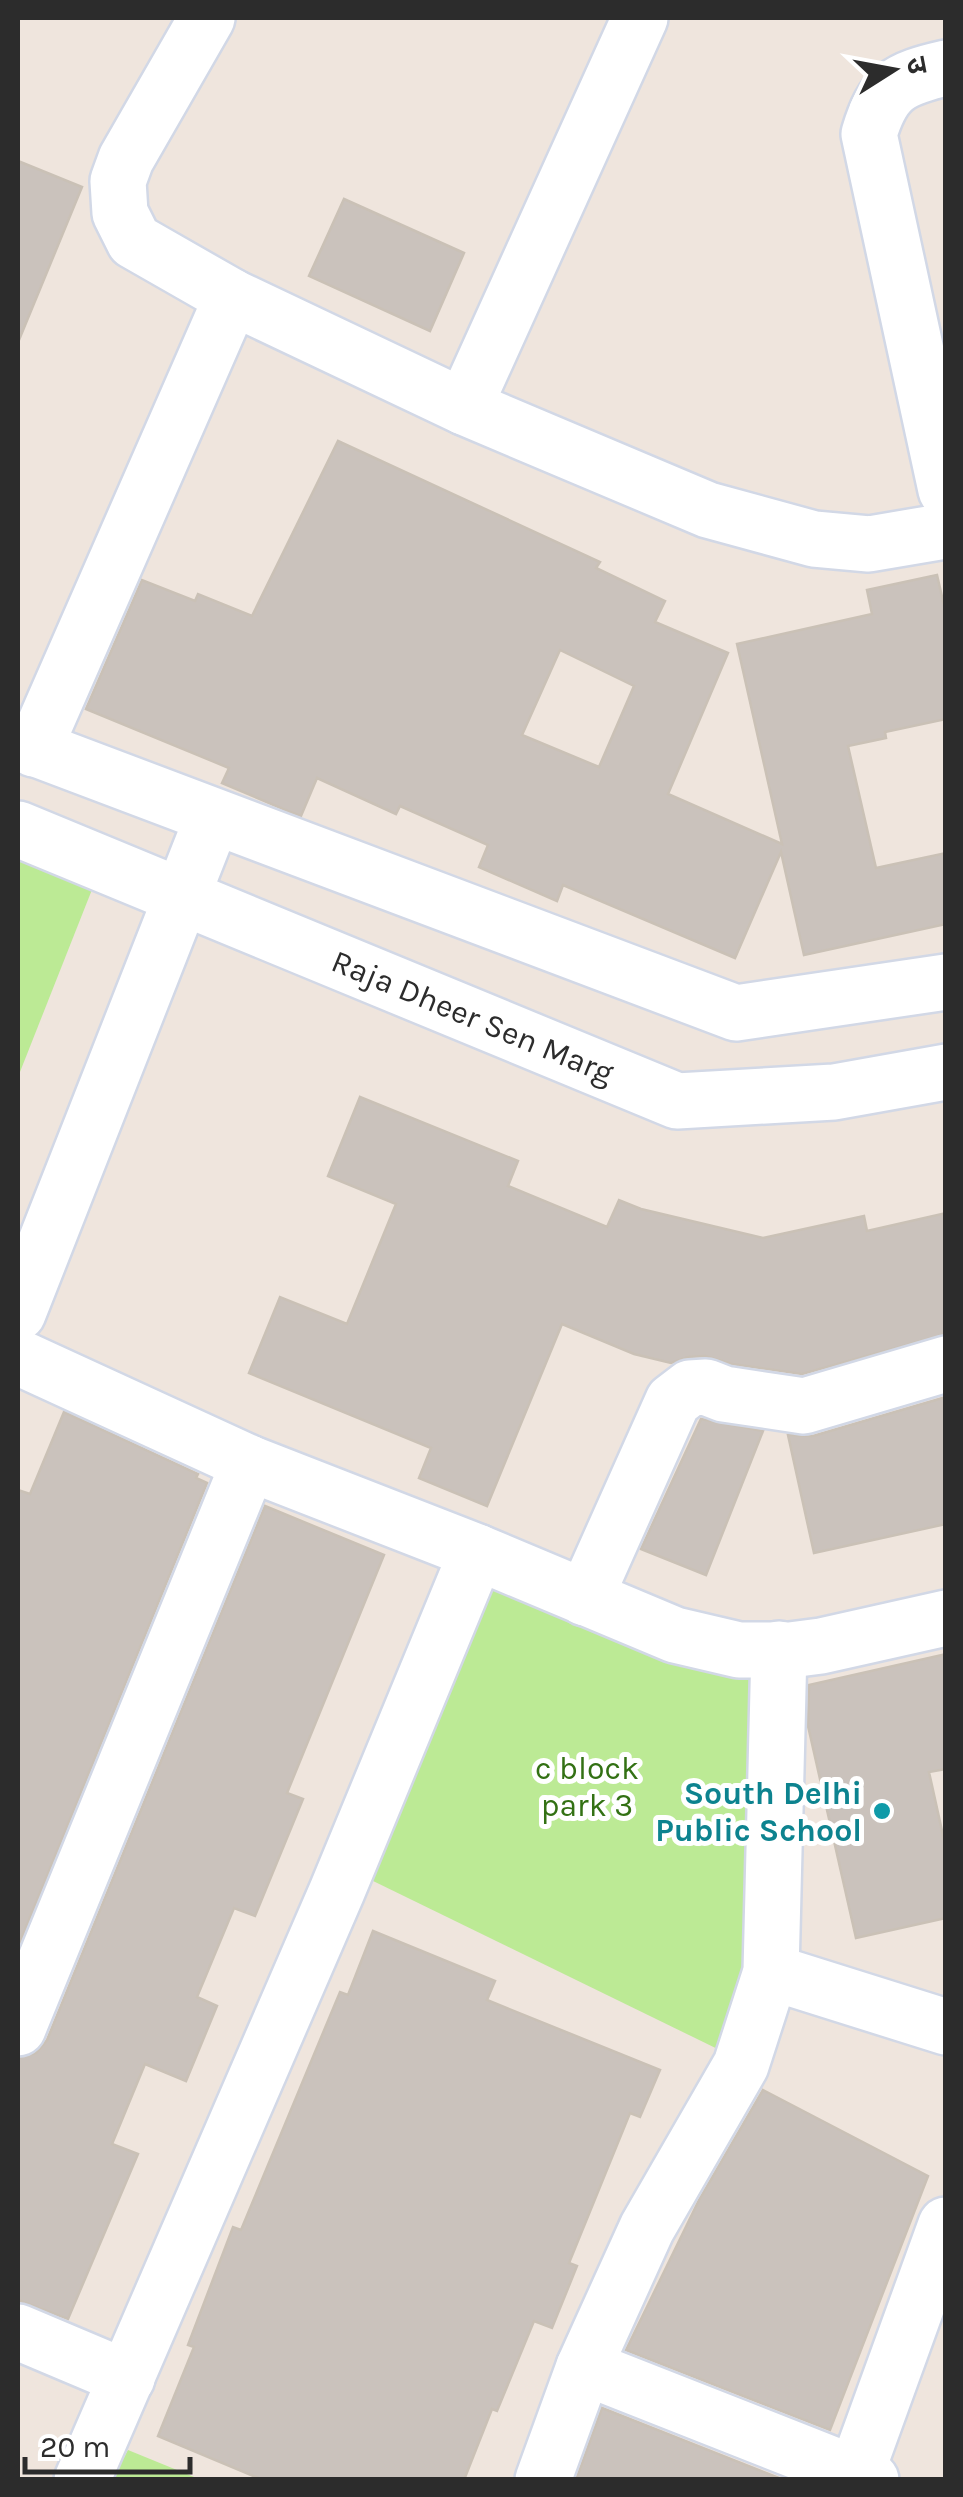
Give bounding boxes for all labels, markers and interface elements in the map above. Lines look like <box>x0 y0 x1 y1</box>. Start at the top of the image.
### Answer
north arrow <box>843 20 943 120</box>
text: उ <box>899 54 935 77</box>
street label: Raja Dheer Sen Marg <box>326 943 619 1092</box>
park label: c block park 3 <box>535 1750 639 1824</box>
place label: South Delhi Public School <box>655 1775 862 1849</box>
marker: South Delhi Public School <box>871 1800 893 1822</box>
scale bar <box>25 2412 190 2474</box>
text: 20 m <box>40 2429 110 2465</box>

